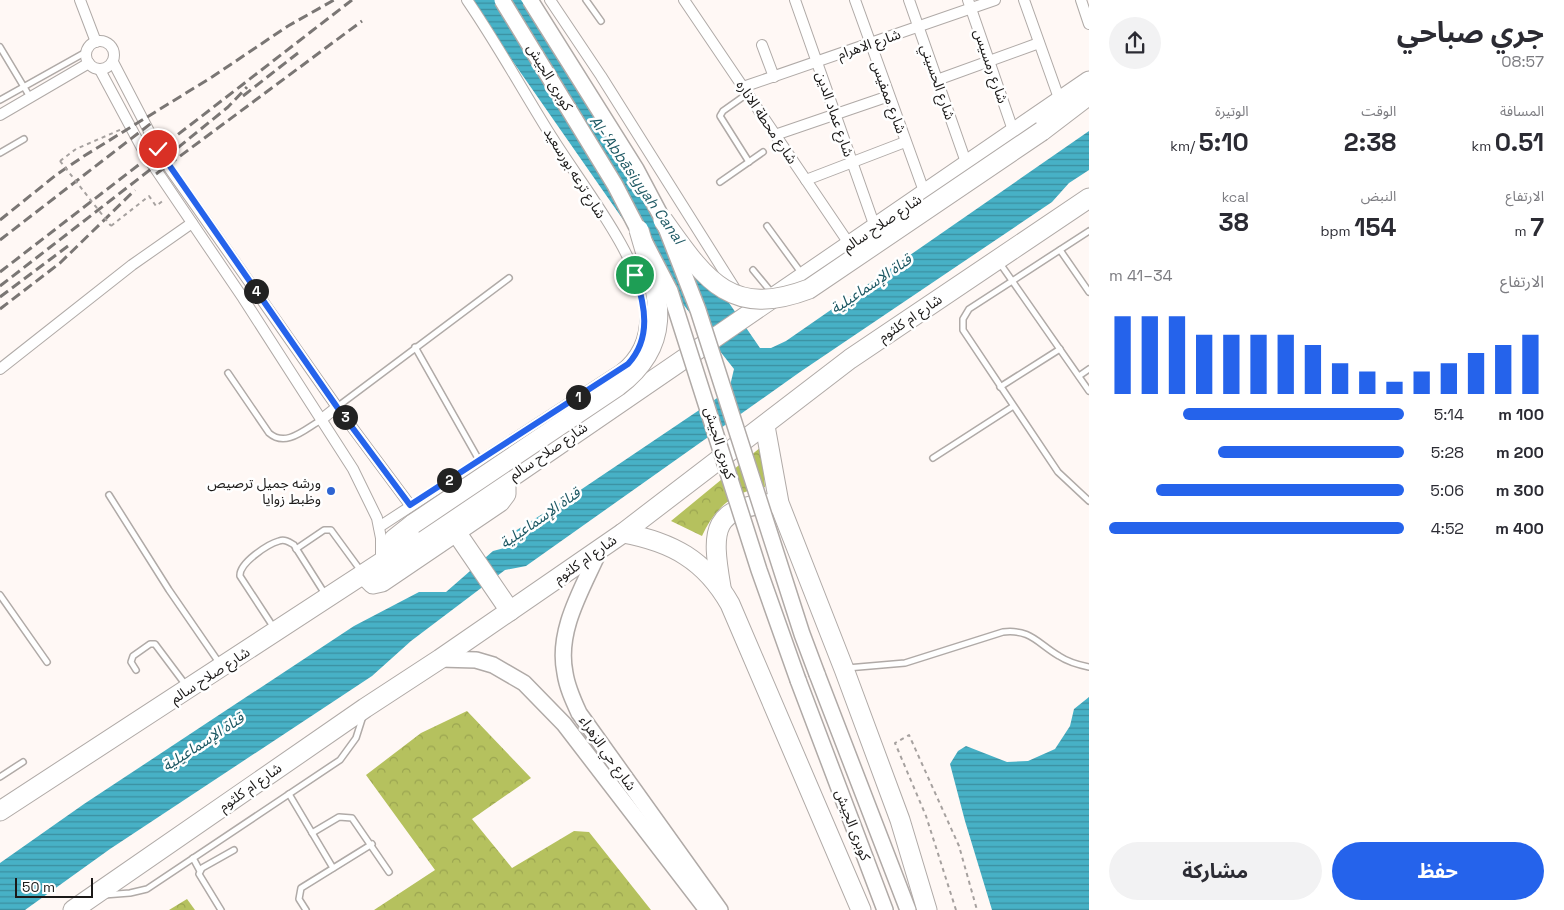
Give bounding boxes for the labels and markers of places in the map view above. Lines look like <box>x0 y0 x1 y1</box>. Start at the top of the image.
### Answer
pin <box>137 128 179 170</box>
pin <box>614 254 656 296</box>
pin: 4 <box>244 278 268 304</box>
pin: 1 <box>566 384 590 410</box>
pin: 3 <box>332 404 358 430</box>
pin: 2 <box>436 468 462 492</box>
place label: ورشه جميل ترصيص وظبط زوايا <box>207 474 321 508</box>
marker: ورشه جميل ترصيص وظبط زوايا <box>325 485 337 497</box>

